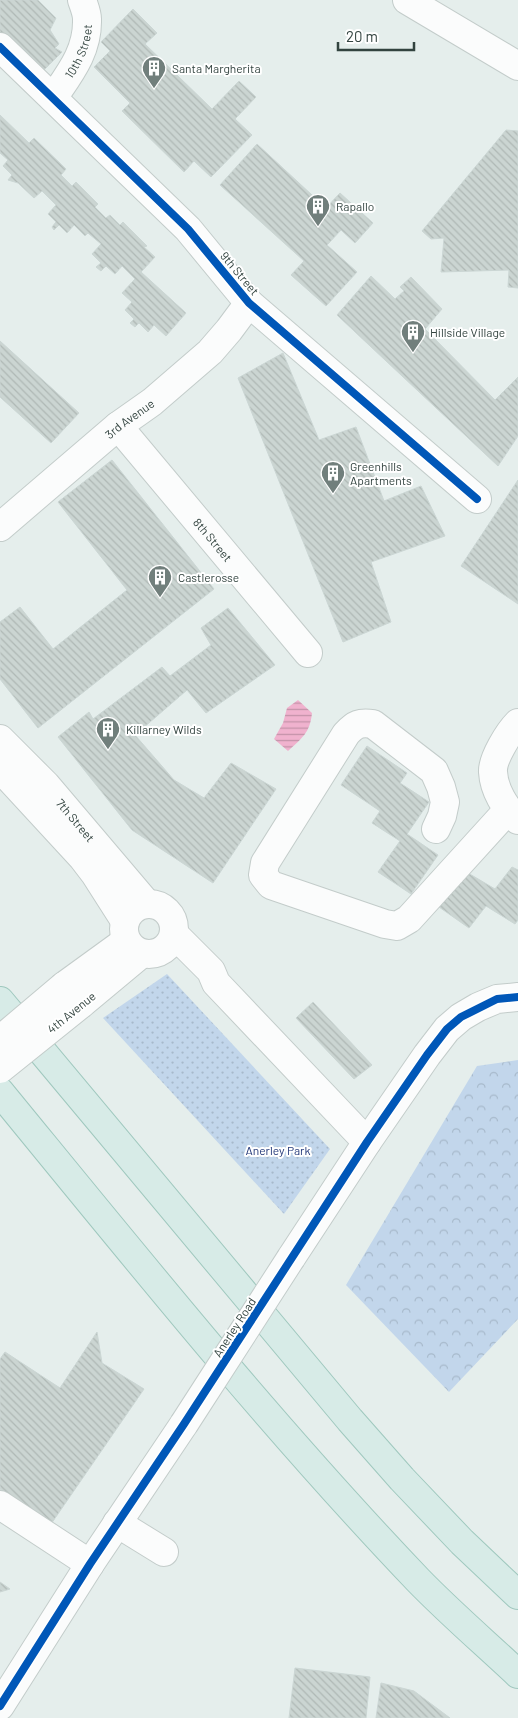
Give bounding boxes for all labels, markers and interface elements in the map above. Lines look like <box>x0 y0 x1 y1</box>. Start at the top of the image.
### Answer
scale bar <box>338 20 414 52</box>
street label: 10th Street <box>62 24 94 81</box>
text: 20 m <box>346 27 378 45</box>
building icon: Santa Margherita <box>141 55 167 89</box>
place label: Santa Margherita <box>172 61 261 75</box>
building icon: Rapallo <box>305 193 331 227</box>
place label: Rapallo <box>336 199 374 213</box>
street label: 9th Street <box>218 248 262 298</box>
building icon: Hillside Village <box>400 319 426 353</box>
place label: Hillside Village <box>430 325 505 339</box>
street label: 3rd Avenue <box>102 396 157 441</box>
place label: Greenhills Apartments <box>350 459 412 487</box>
building icon: Greenhills Apartments <box>320 460 346 494</box>
street label: 8th Street <box>191 515 235 564</box>
building icon: Castlerosse <box>147 564 173 598</box>
place label: Castlerosse <box>178 570 239 584</box>
building icon: Killarney Wilds <box>95 716 121 750</box>
place label: Killarney Wilds <box>126 722 202 736</box>
street label: 7th Street <box>54 796 98 844</box>
street label: 4th Avenue <box>44 988 98 1036</box>
park label: Anerley Park <box>246 1143 310 1157</box>
street label: Anerley Road <box>210 1295 258 1359</box>

